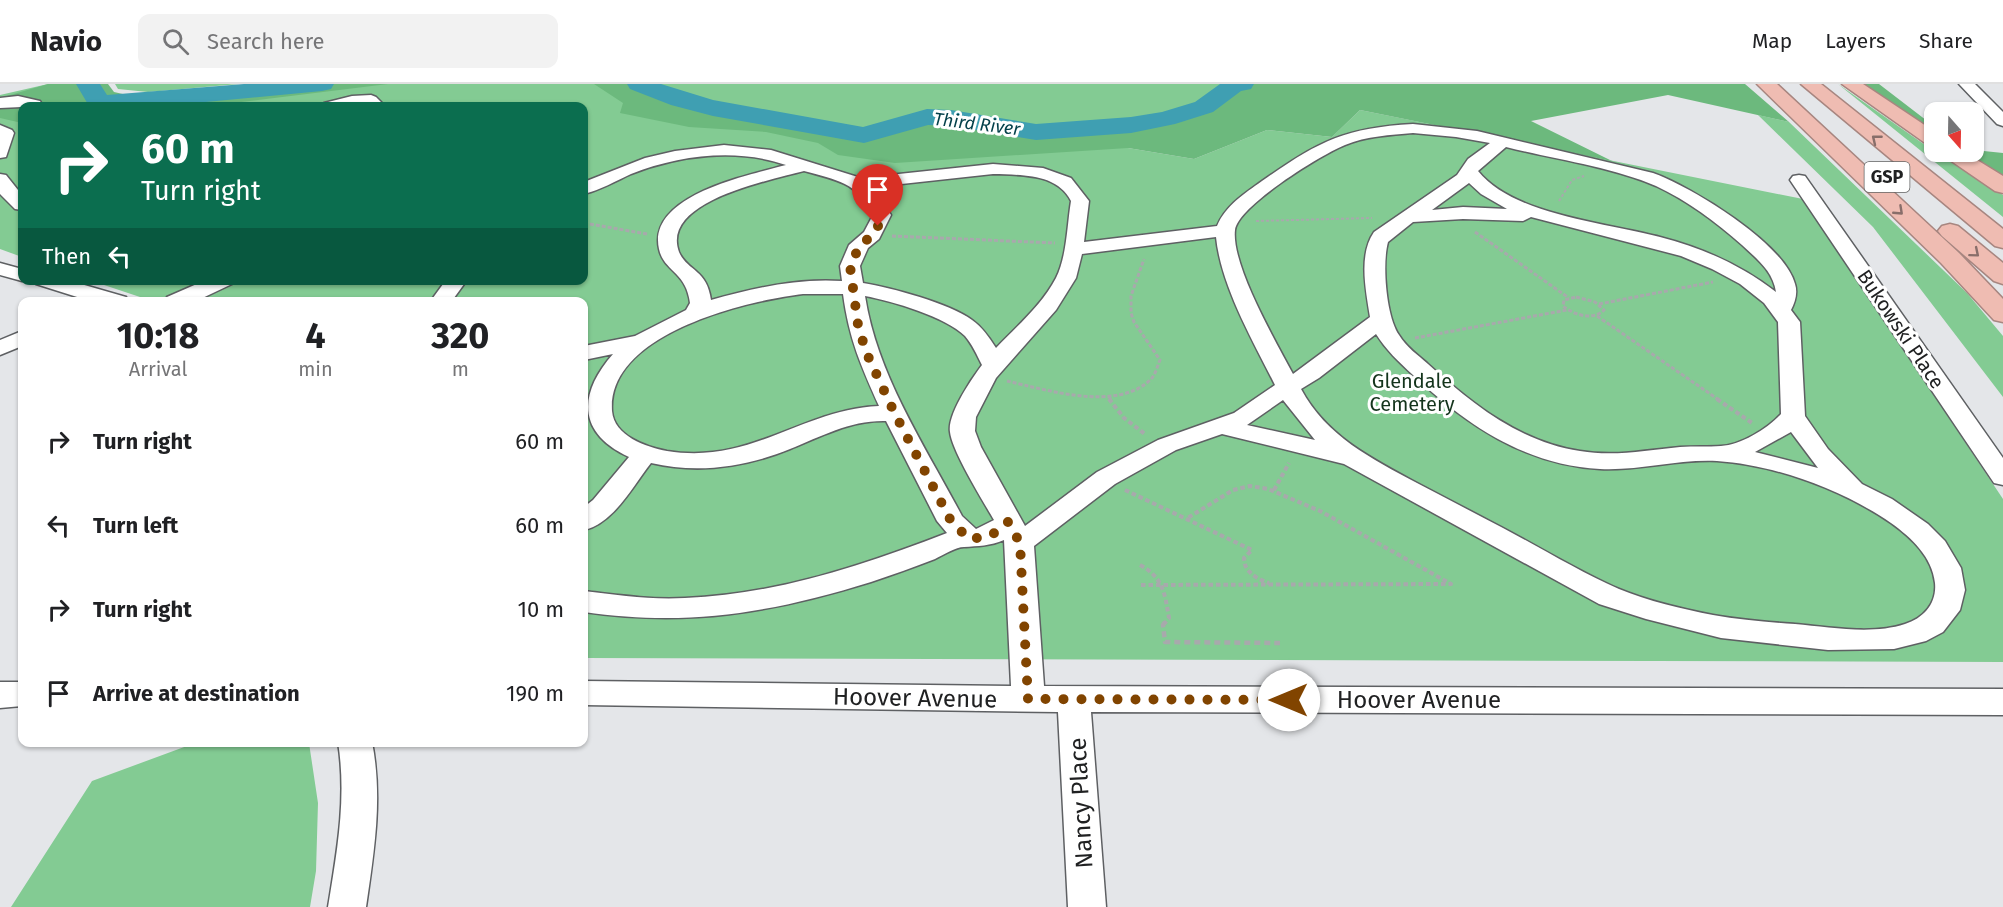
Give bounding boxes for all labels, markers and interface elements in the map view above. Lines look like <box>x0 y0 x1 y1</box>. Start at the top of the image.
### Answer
search box <box>138 14 558 68</box>
text: Navio <box>30 25 102 58</box>
icon: search <box>159 25 192 58</box>
text: Search here <box>207 28 325 55</box>
text: Map <box>1752 28 1792 54</box>
text: Layers <box>1825 28 1886 54</box>
text: Share <box>1919 28 1973 54</box>
north arrow <box>1924 102 1984 162</box>
map controls <box>1924 102 1984 162</box>
water label: Third River <box>933 108 1023 140</box>
text: 60 m <box>141 124 235 174</box>
icon: right <box>42 126 120 204</box>
one-way arrow <box>1871 135 1882 146</box>
road number: GSP <box>1864 162 1910 192</box>
pin <box>852 164 903 226</box>
icon: arrive <box>861 173 894 206</box>
text: Turn right <box>141 175 261 207</box>
one-way arrow <box>1893 204 1903 215</box>
icon: left <box>103 240 136 273</box>
text: Then <box>42 243 91 270</box>
one-way arrow <box>1968 245 1979 256</box>
street label: Bukowski Place <box>1852 265 1950 393</box>
text: 10:18 <box>117 314 199 358</box>
text: 4 <box>305 314 326 358</box>
text: 320 <box>431 314 489 358</box>
text: Arrival <box>129 357 187 381</box>
text: min <box>298 357 333 381</box>
text: m <box>452 357 469 381</box>
park label: Glendale Cemetery <box>1369 369 1455 416</box>
icon: right <box>42 425 75 458</box>
text: Turn right <box>93 428 192 455</box>
text: 60 m <box>515 428 564 455</box>
icon: left <box>42 509 75 542</box>
text: Turn left <box>93 512 178 539</box>
text: 60 m <box>515 512 564 539</box>
icon: right <box>42 593 75 626</box>
text: Turn right <box>93 596 192 623</box>
text: 10 m <box>518 596 564 623</box>
position arrow <box>1257 668 1321 732</box>
icon: arrive <box>42 677 75 710</box>
text: Arrive at destination <box>93 680 300 707</box>
text: 190 m <box>506 680 564 707</box>
street label: Hoover Avenue <box>833 683 997 713</box>
street label: Hoover Avenue <box>1337 686 1501 714</box>
street label: Nancy Place <box>1064 737 1098 869</box>

